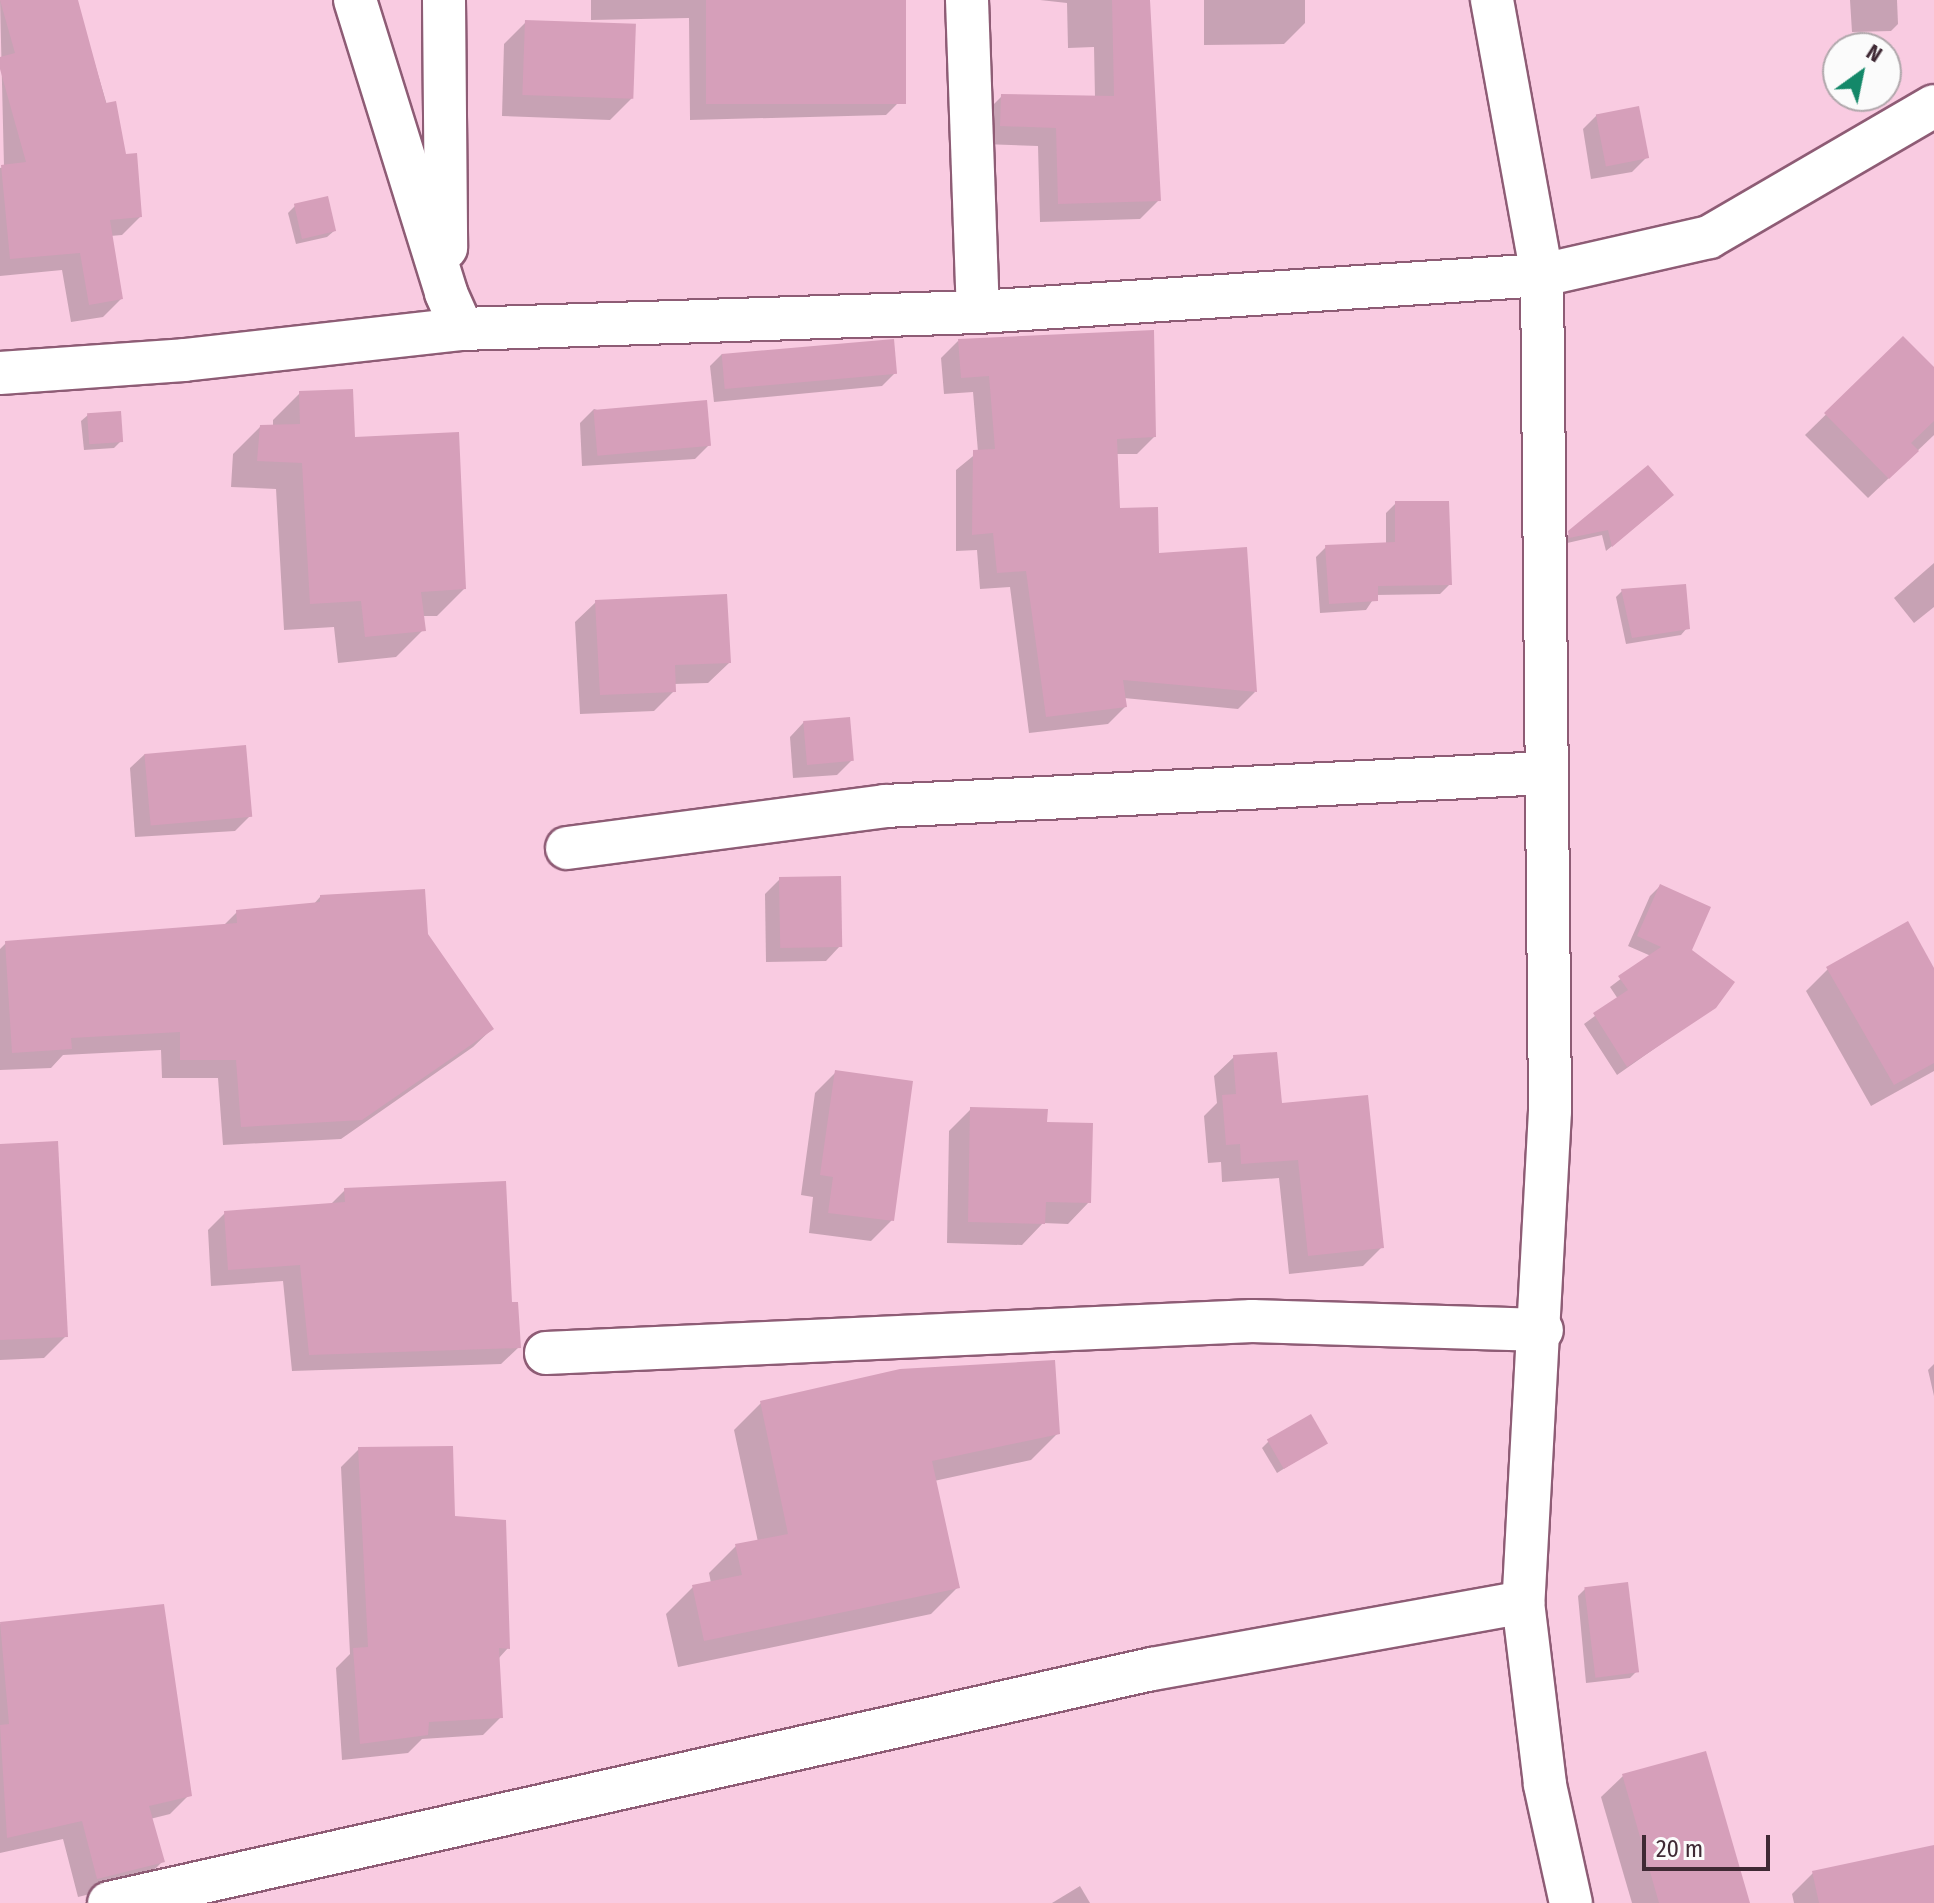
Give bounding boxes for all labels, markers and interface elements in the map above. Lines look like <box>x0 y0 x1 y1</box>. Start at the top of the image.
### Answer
north arrow <box>1822 32 1902 112</box>
text: N <box>1861 38 1887 68</box>
scale bar <box>1646 1819 1774 1869</box>
text: 20 m <box>1656 1835 1703 1863</box>

